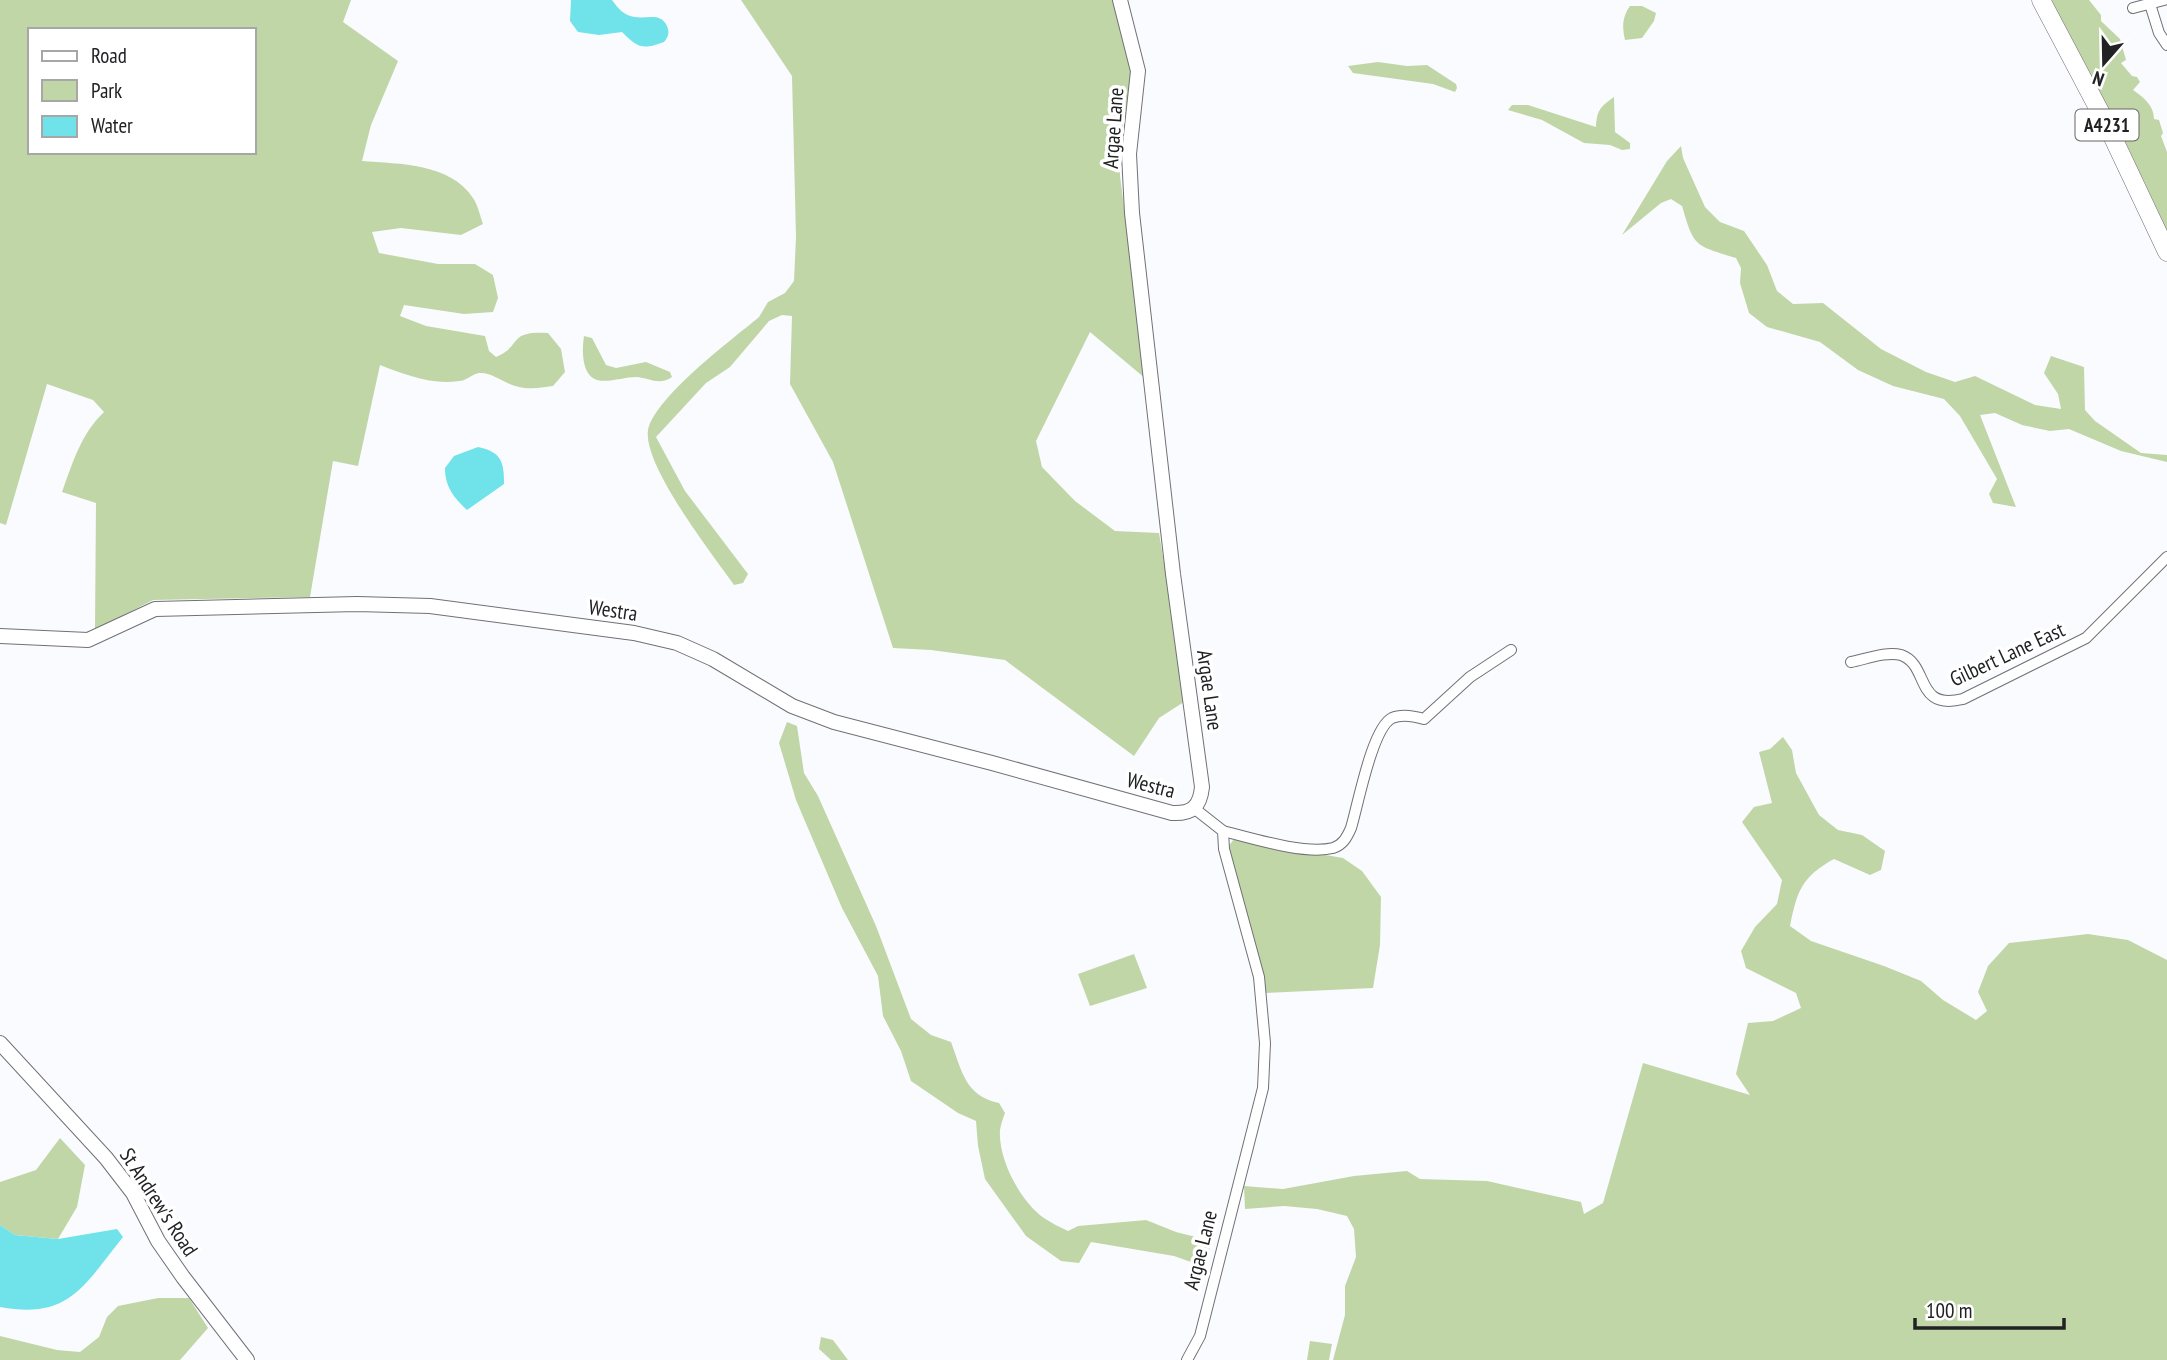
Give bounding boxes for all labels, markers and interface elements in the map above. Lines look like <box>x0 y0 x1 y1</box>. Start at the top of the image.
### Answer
legend <box>28 28 256 154</box>
north arrow <box>2069 28 2139 98</box>
text: Road <box>91 42 127 69</box>
text: N <box>2089 66 2107 92</box>
text: Park <box>91 77 122 104</box>
street label: Argae Lane <box>1097 87 1129 169</box>
road number: A4231 <box>2076 110 2138 140</box>
text: Water <box>91 112 133 139</box>
street label: Westra <box>587 593 639 627</box>
street label: Gilbert Lane East <box>1945 616 2069 692</box>
street label: Argae Lane <box>1191 648 1229 732</box>
street label: Westra <box>1124 766 1178 804</box>
street label: St Andrew's Road <box>114 1143 204 1261</box>
street label: Argae Lane <box>1177 1207 1223 1293</box>
scale bar <box>1915 1286 2064 1330</box>
text: 100 m <box>1926 1297 1972 1324</box>

